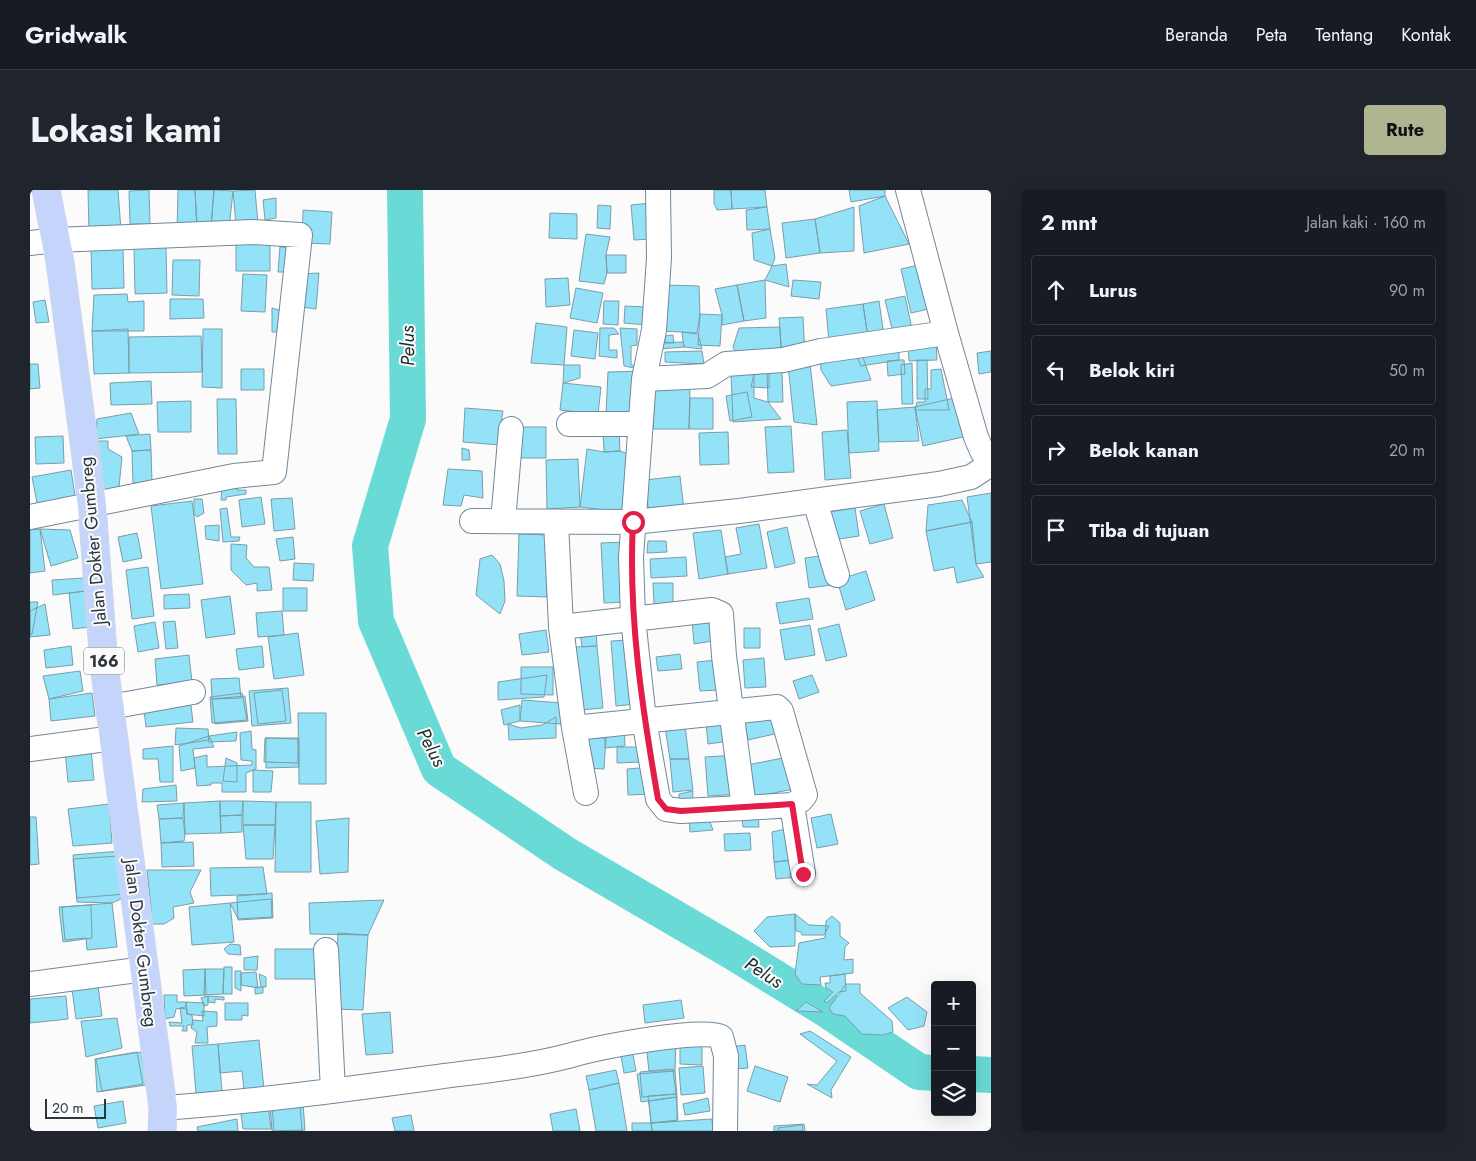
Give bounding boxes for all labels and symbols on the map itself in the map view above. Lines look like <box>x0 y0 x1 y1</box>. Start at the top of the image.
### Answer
water label: Pelus <box>394 325 421 366</box>
street label: Jalan Dokter Gumbreg <box>73 456 113 628</box>
route start <box>622 511 645 534</box>
road number: 166 <box>84 648 124 674</box>
water label: Pelus <box>410 723 453 772</box>
street label: Jalan Dokter Gumbreg <box>118 856 164 1028</box>
route end <box>792 863 815 886</box>
water label: Pelus <box>739 950 788 995</box>
scale bar <box>45 1096 106 1119</box>

